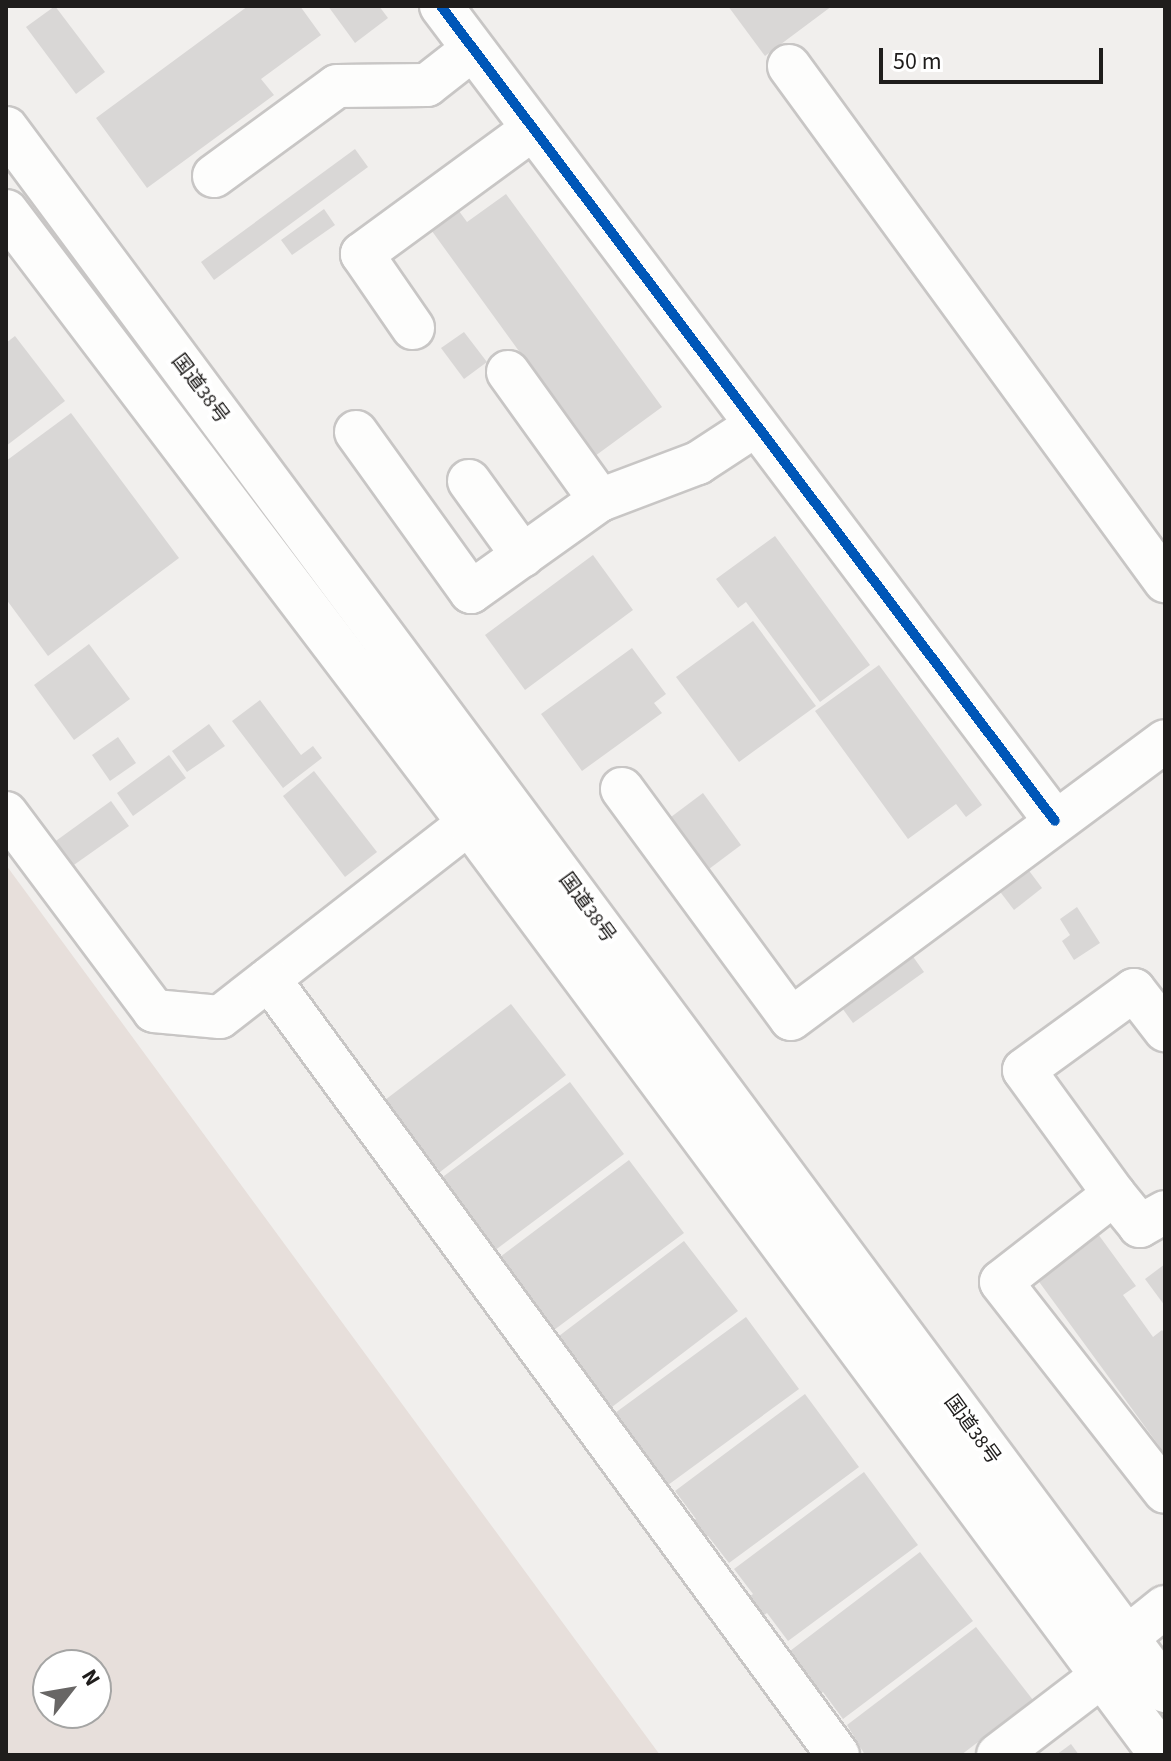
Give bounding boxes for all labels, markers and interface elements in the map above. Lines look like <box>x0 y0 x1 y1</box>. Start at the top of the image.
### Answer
scale bar <box>883 32 1107 82</box>
text: 50 m <box>893 44 942 79</box>
street label: 国道38号 <box>166 350 234 428</box>
street label: 国道38号 <box>554 869 620 947</box>
street label: 国道38号 <box>939 1391 1005 1469</box>
north arrow <box>32 1649 112 1729</box>
text: N <box>73 1663 108 1692</box>

